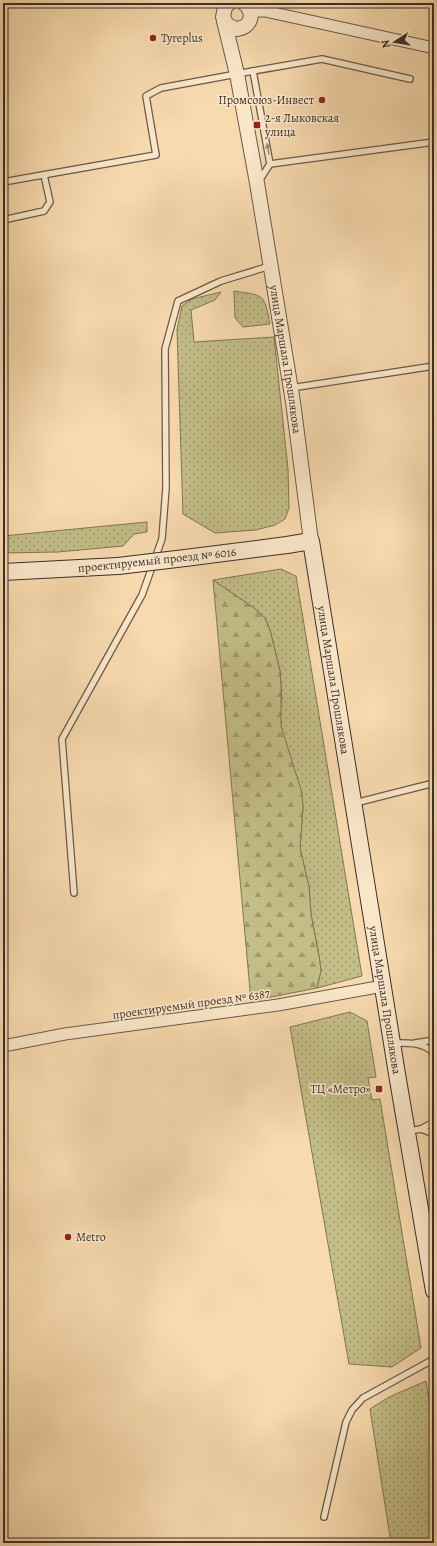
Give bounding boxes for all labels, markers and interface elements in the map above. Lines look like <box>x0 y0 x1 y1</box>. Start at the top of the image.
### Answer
north arrow <box>375 22 415 62</box>
place label: Tyreplus <box>161 30 203 46</box>
marker: Tyreplus <box>148 33 158 43</box>
text: N <box>378 38 394 49</box>
place label: Промсоюз-Инвест <box>218 92 315 108</box>
marker: Промсоюз-Инвест <box>317 95 327 105</box>
place label: 2-я Лыковская улица <box>264 110 339 140</box>
marker: 2-я Лыковская улица <box>252 120 262 130</box>
one-way arrow <box>264 142 270 155</box>
street label: улица Маршала Прошлякова <box>266 283 305 435</box>
street label: проектируемый проезд № 6016 <box>77 544 237 576</box>
street label: улица Маршала Прошлякова <box>313 604 353 756</box>
street label: улица Маршала Прошлякова <box>365 924 405 1076</box>
street label: проектируемый проезд № 6387 <box>111 985 272 1023</box>
place label: ТЦ «Метро» <box>310 1081 371 1097</box>
marker: ТЦ «Метро» <box>374 1084 384 1094</box>
place label: Metro <box>76 1229 106 1245</box>
marker: Metro <box>63 1232 73 1242</box>

